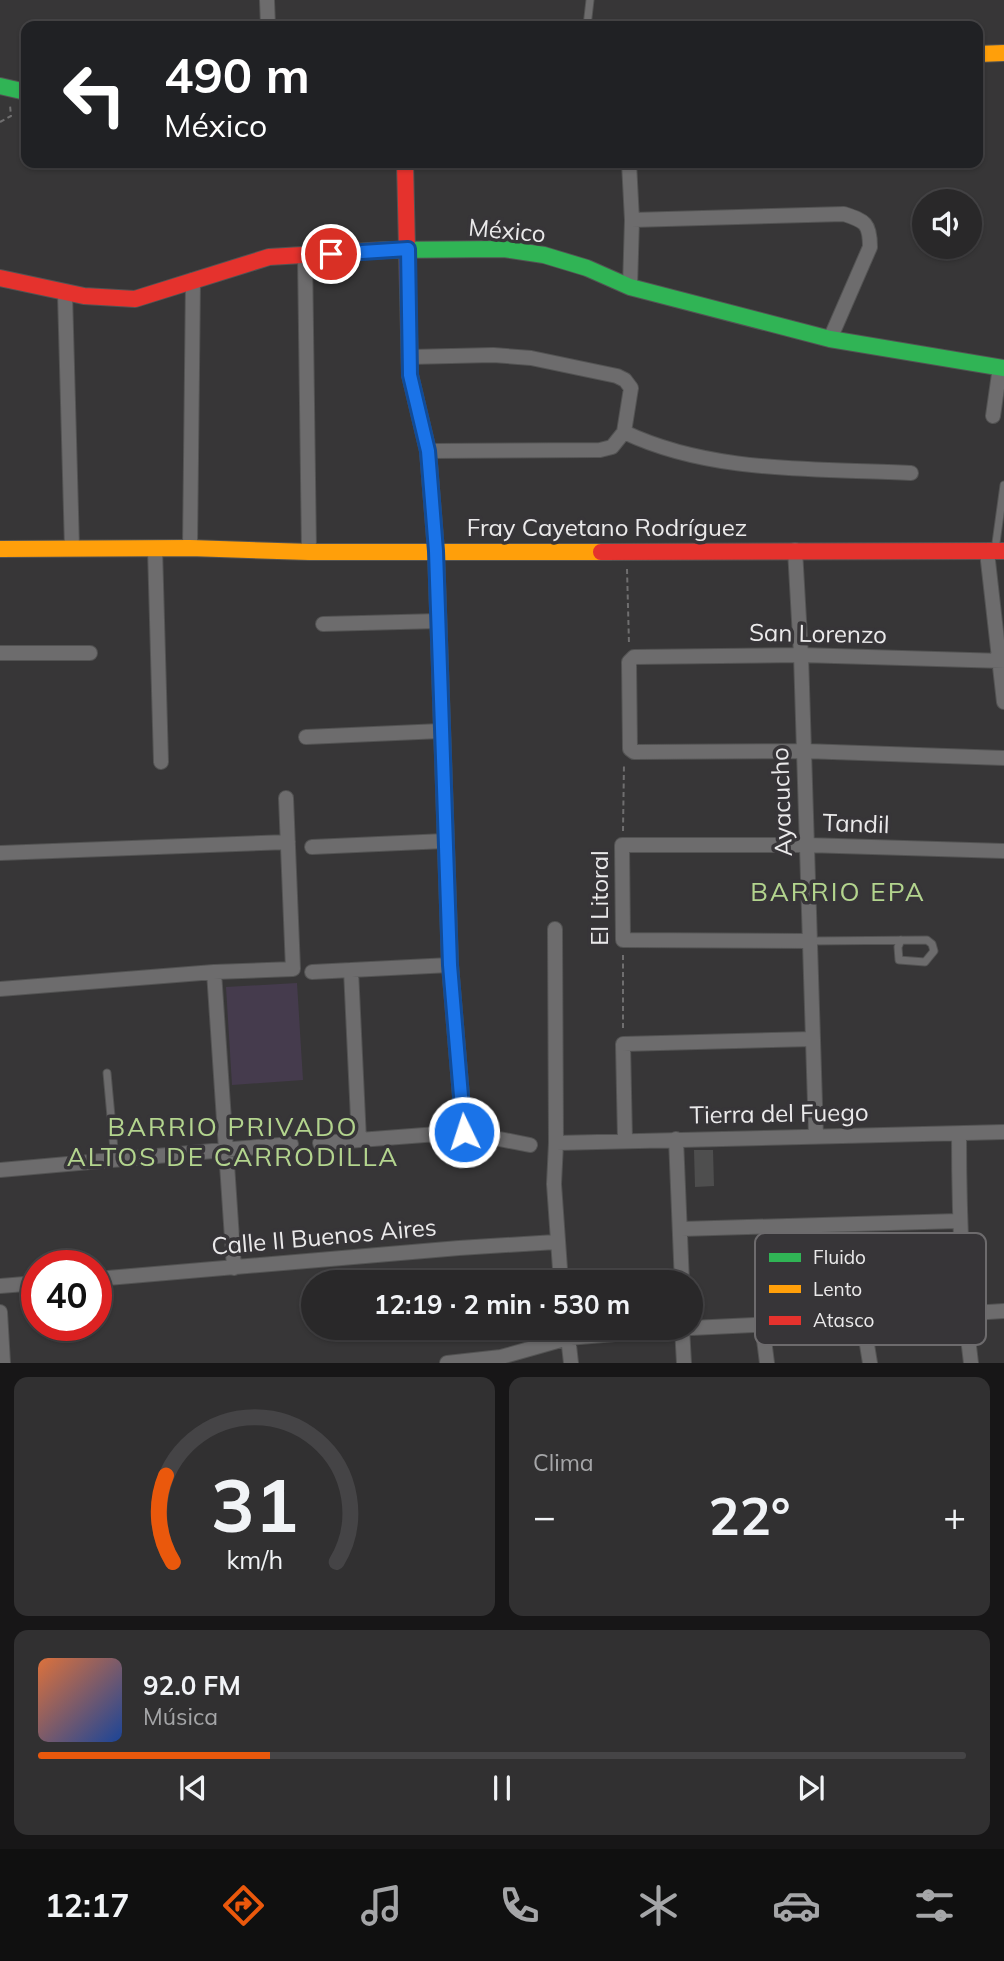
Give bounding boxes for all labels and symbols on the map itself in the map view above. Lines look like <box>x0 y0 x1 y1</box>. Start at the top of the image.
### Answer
street label: México <box>467 212 547 248</box>
pin <box>301 224 361 284</box>
street label: Fray Cayetano Rodríguez <box>467 512 747 542</box>
street label: San Lorenzo <box>749 617 887 649</box>
street label: Ayacucho <box>764 747 798 857</box>
street label: Tandil <box>822 807 890 839</box>
street label: El Litoral <box>584 850 614 946</box>
district label: BARRIO EPA <box>750 875 926 908</box>
position arrow <box>427 1095 501 1169</box>
street label: Tierra del Fuego <box>689 1096 869 1130</box>
district label: BARRIO PRIVADO ALTOS DE CARRODILLA <box>67 1110 399 1173</box>
street label: Calle II Buenos Aires <box>210 1211 438 1261</box>
legend <box>755 1233 986 1345</box>
text: Fluido <box>813 1245 866 1269</box>
speed limit sign: 40 <box>21 1250 112 1341</box>
text: Lento <box>813 1277 862 1301</box>
text: Atasco <box>813 1308 874 1332</box>

